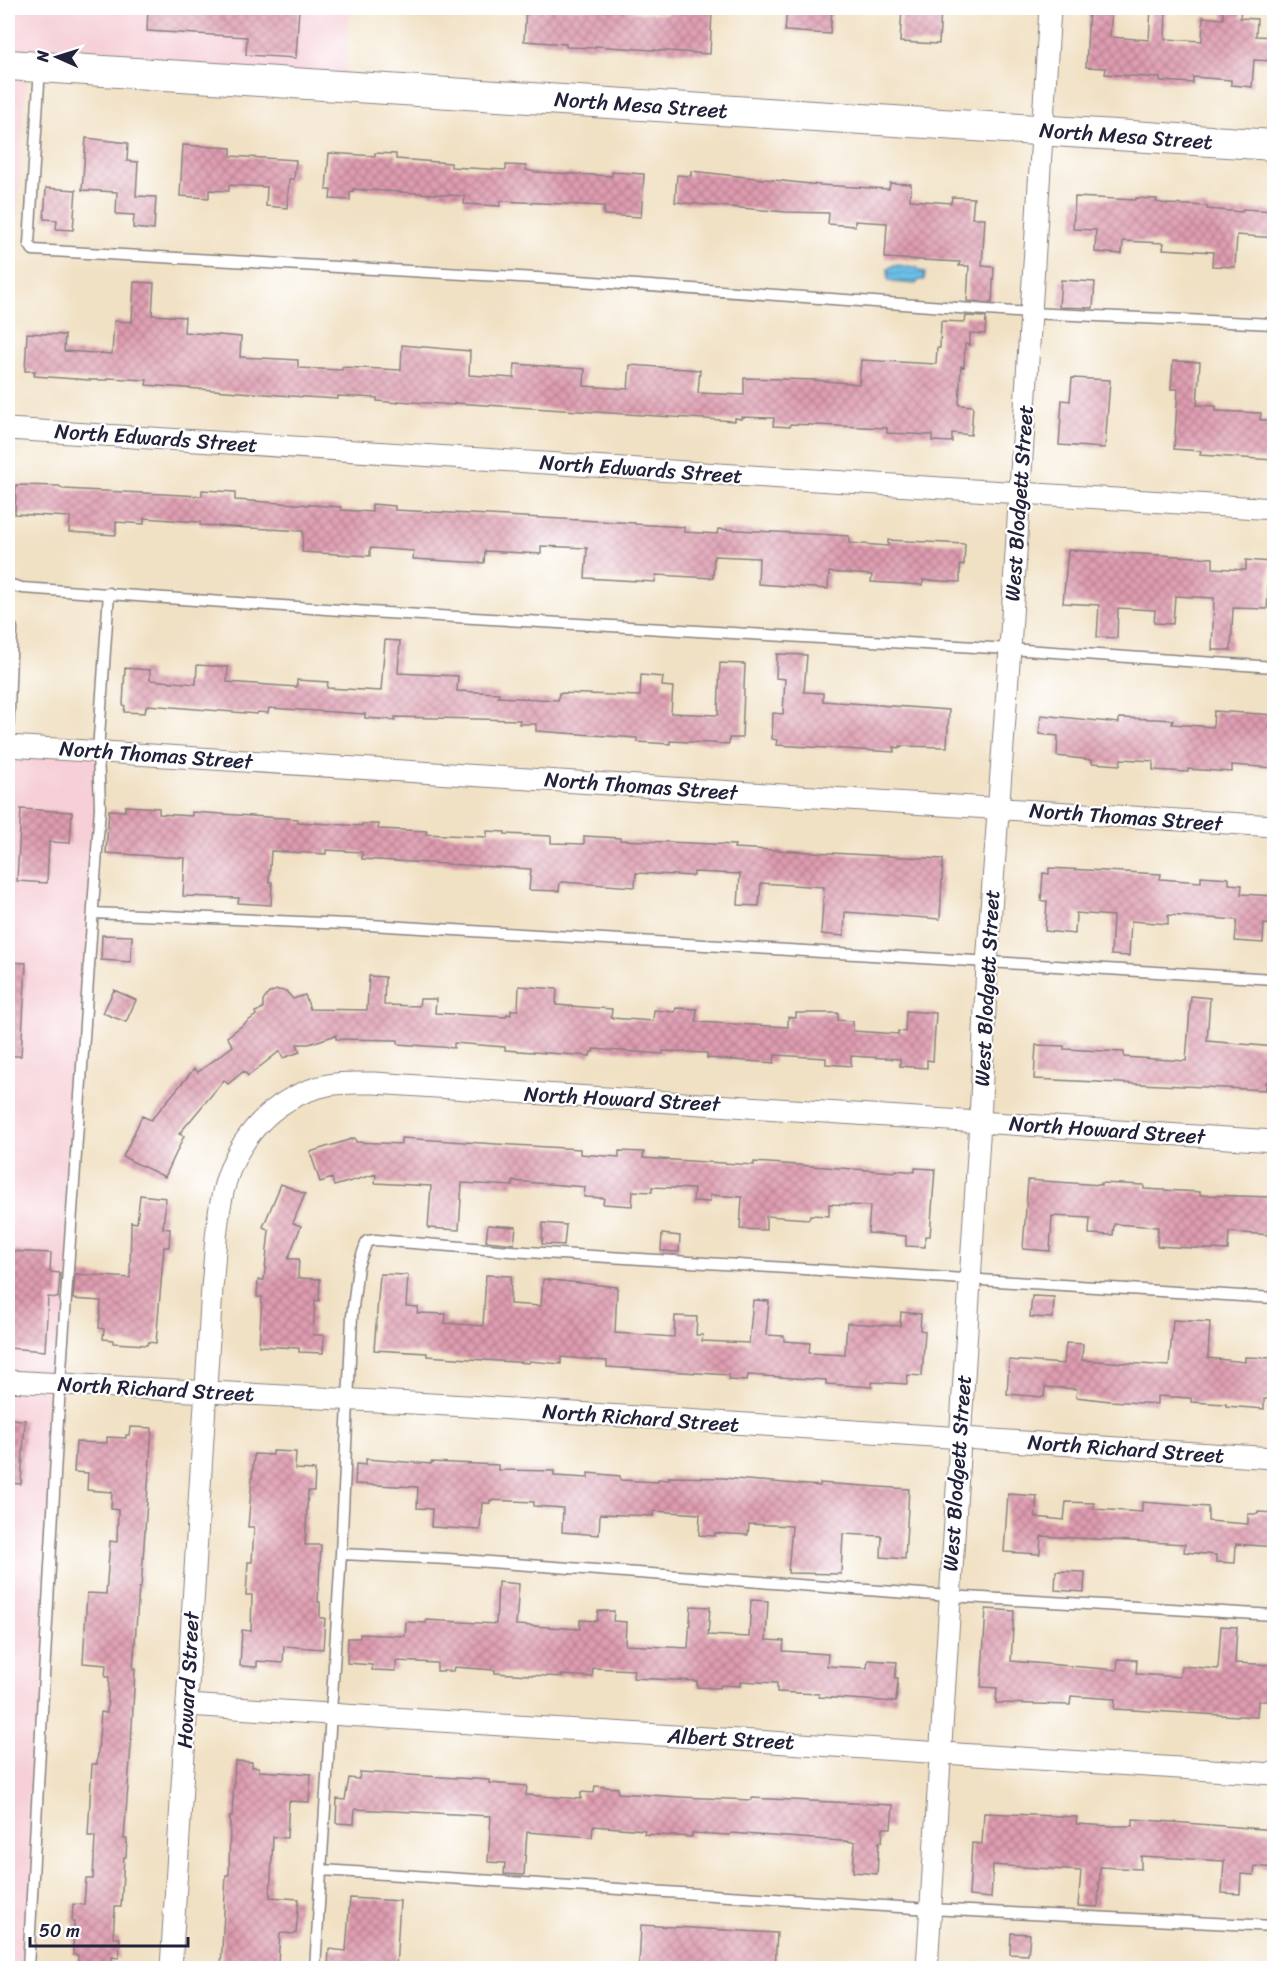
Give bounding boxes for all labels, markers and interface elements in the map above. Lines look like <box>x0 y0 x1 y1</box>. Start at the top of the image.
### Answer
north arrow <box>27 27 87 87</box>
text: N <box>28 49 57 64</box>
street label: North Mesa Street <box>553 80 729 130</box>
street label: North Mesa Street <box>1038 111 1214 161</box>
street label: West Blodgett Street <box>993 403 1045 603</box>
street label: North Edwards Street <box>53 412 259 464</box>
street label: North Edwards Street <box>538 443 744 495</box>
street label: North Thomas Street <box>58 729 255 781</box>
street label: North Thomas Street <box>543 760 740 812</box>
street label: North Thomas Street <box>1028 791 1225 843</box>
street label: West Blodgett Street <box>963 889 1011 1087</box>
street label: North Howard Street <box>523 1075 723 1123</box>
street label: North Howard Street <box>1008 1104 1208 1156</box>
street label: North Richard Street <box>57 1365 255 1413</box>
street label: West Blodgett Street <box>931 1373 983 1573</box>
street label: North Richard Street <box>541 1392 741 1444</box>
street label: North Richard Street <box>1026 1423 1226 1475</box>
street label: Howard Street <box>165 1609 211 1749</box>
street label: Albert Street <box>666 1717 795 1761</box>
scale bar <box>30 1910 188 1948</box>
text: 50 m <box>39 1915 80 1947</box>

